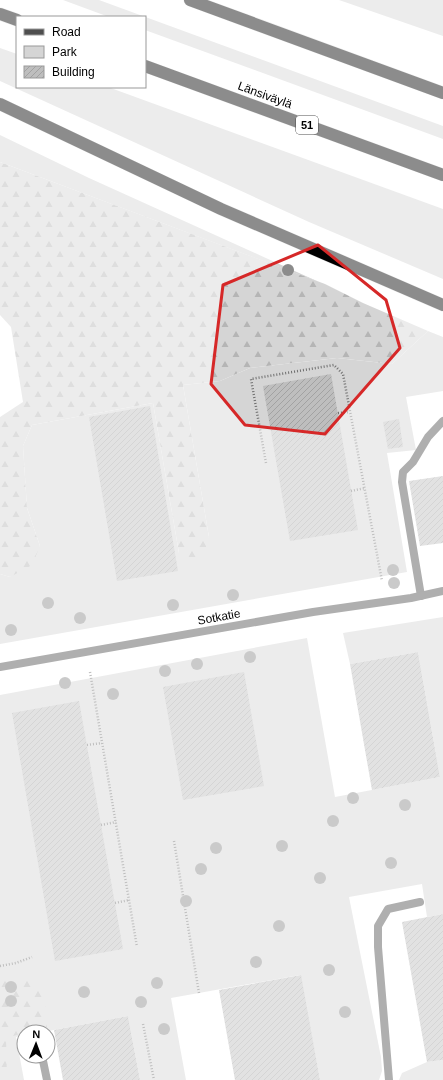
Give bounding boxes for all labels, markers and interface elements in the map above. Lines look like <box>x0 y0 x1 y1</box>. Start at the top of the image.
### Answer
legend <box>16 16 146 88</box>
text: Road <box>52 25 81 39</box>
text: Park <box>52 45 78 59</box>
text: Building <box>52 65 95 79</box>
street label: Länsiväylä <box>236 79 294 111</box>
road number: 51 <box>296 116 318 134</box>
street label: Sotkatie <box>196 606 242 628</box>
north arrow <box>16 1024 56 1064</box>
text: N <box>32 1028 40 1040</box>

